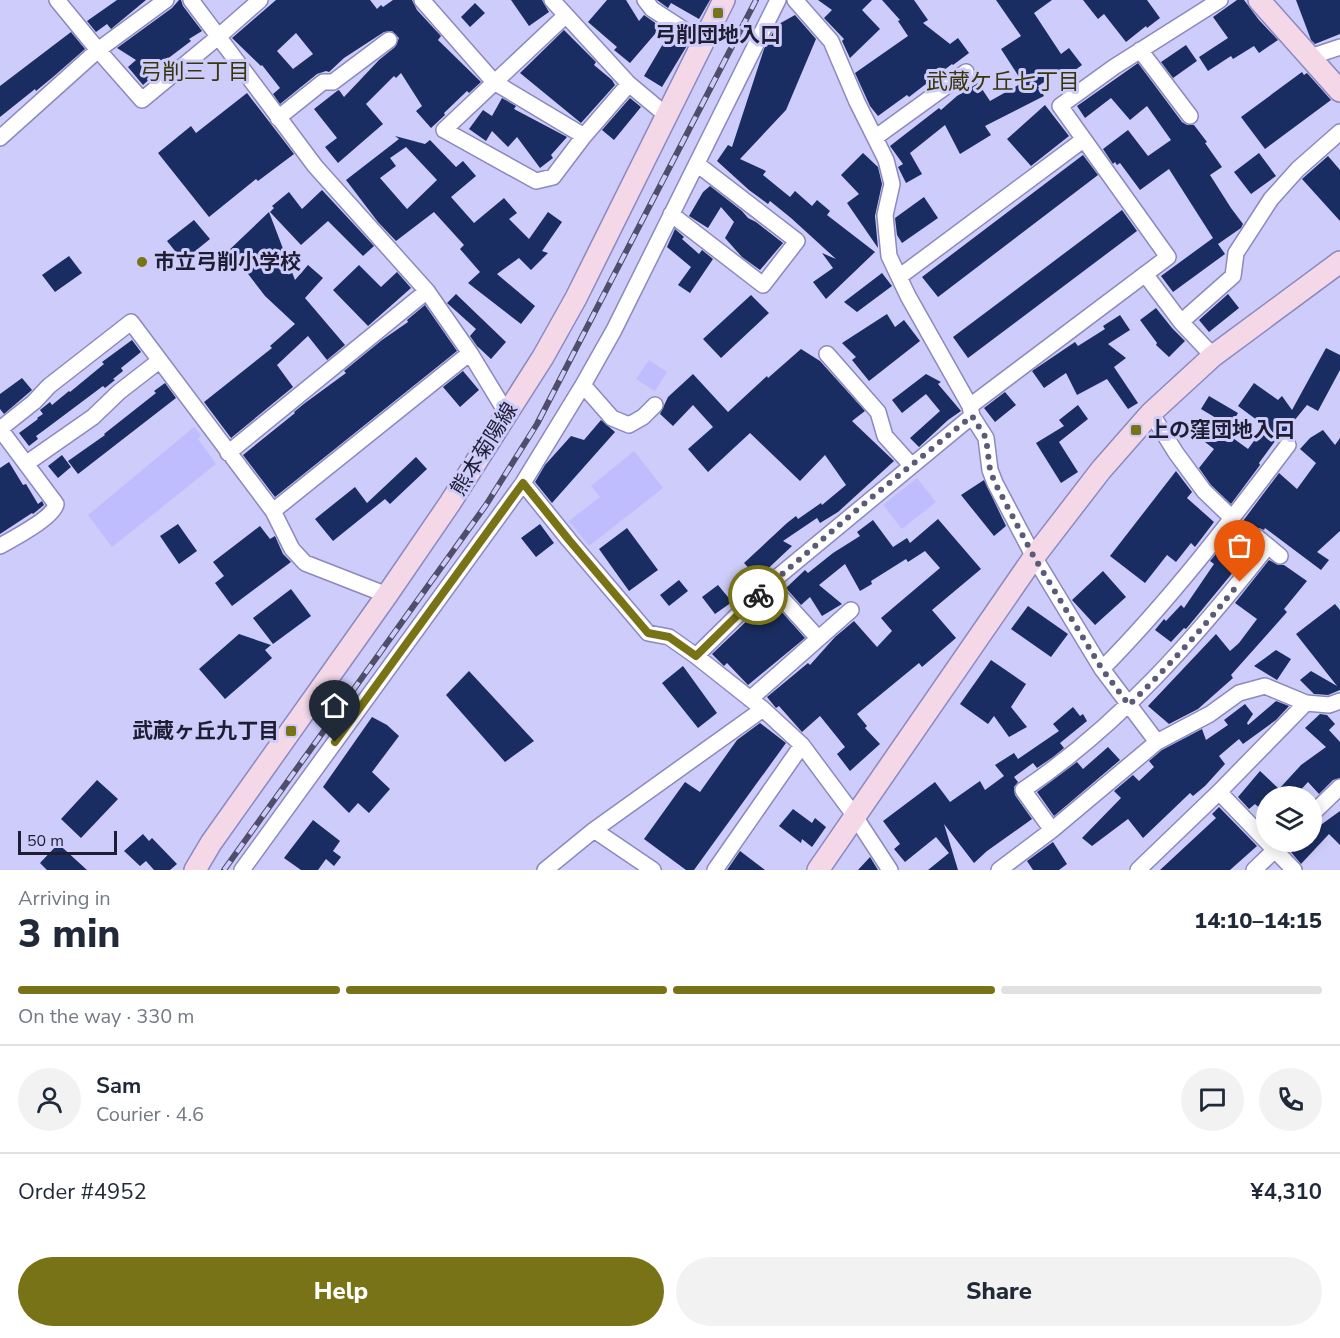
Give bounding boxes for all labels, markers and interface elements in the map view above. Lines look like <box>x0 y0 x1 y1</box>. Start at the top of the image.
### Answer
marker: 弓削団地入口 <box>711 6 725 20</box>
place label: 弓削団地入口 <box>655 21 781 49</box>
district label: 弓削三丁目 <box>140 57 250 87</box>
district label: 武蔵ケ丘七丁目 <box>926 67 1080 97</box>
place label: 市立弓削小学校 <box>154 248 301 276</box>
marker: 市立弓削小学校 <box>135 255 149 269</box>
street label: 熊本菊陽線 <box>444 397 524 501</box>
place label: 上の窪団地入口 <box>1148 416 1295 444</box>
marker: 上の窪団地入口 <box>1129 423 1143 437</box>
pin <box>1214 520 1265 582</box>
icon: bag <box>1223 529 1256 562</box>
courier <box>728 565 788 625</box>
icon: bike <box>742 579 775 612</box>
pin <box>309 680 360 742</box>
icon: home <box>318 689 351 722</box>
place label: 武蔵ヶ丘九丁目 <box>132 717 279 745</box>
marker: 武蔵ヶ丘九丁目 <box>284 724 298 738</box>
map controls <box>1256 786 1322 852</box>
button: layers <box>1256 786 1322 852</box>
scale bar <box>18 828 117 856</box>
text: 50 m <box>27 830 64 852</box>
text: Arriving in <box>18 885 111 912</box>
text: 14:10–14:15 <box>1194 906 1322 936</box>
text: 3 min <box>18 908 121 961</box>
text: On the way · 330 m <box>18 1003 194 1030</box>
button: person <box>18 1068 81 1131</box>
button: chat <box>1181 1068 1244 1131</box>
button: phone <box>1259 1068 1322 1131</box>
text: Sam <box>96 1071 141 1101</box>
text: Courier · 4.6 <box>96 1101 204 1128</box>
text: Order #4952 <box>18 1177 147 1207</box>
text: ¥4,310 <box>1251 1177 1322 1207</box>
button: Help <box>18 1257 664 1326</box>
button: Share <box>676 1257 1322 1326</box>

